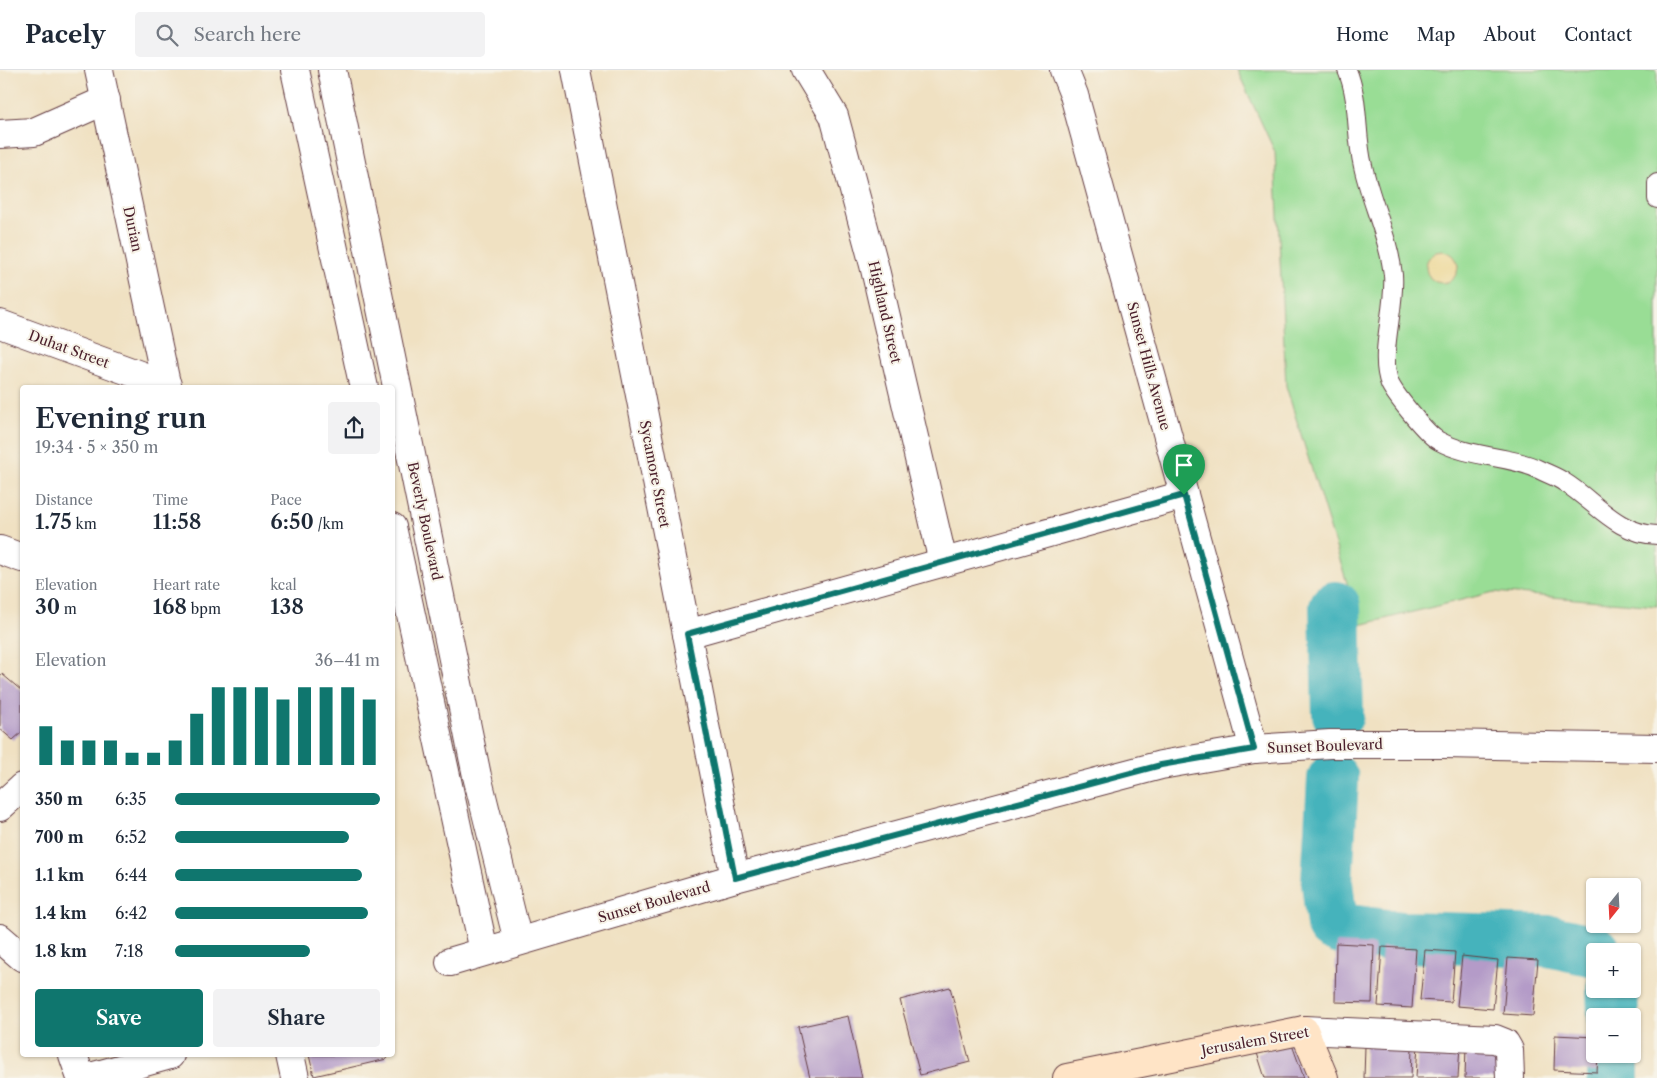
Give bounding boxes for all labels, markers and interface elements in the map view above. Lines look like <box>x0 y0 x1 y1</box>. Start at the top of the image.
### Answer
search box <box>135 12 485 57</box>
text: Pacely <box>25 20 105 49</box>
icon: search <box>153 21 181 49</box>
text: Search here <box>193 23 301 46</box>
text: Home <box>1336 24 1389 46</box>
text: Map <box>1417 24 1455 46</box>
text: About <box>1483 24 1536 46</box>
text: Contact <box>1564 24 1632 46</box>
street label: Durian <box>119 204 147 254</box>
street label: Highland Street <box>864 259 906 365</box>
street label: Sunset Hills Avenue <box>1123 300 1175 432</box>
street label: Duhat Street <box>26 326 112 372</box>
text: Evening run <box>35 401 207 435</box>
button: share <box>328 402 380 454</box>
street label: Sycamore Street <box>636 419 674 529</box>
text: 19:34 · 5 × 350 m <box>35 437 158 457</box>
pin <box>1163 444 1205 495</box>
icon: arrive <box>1170 451 1198 479</box>
street label: Beverly Boulevard <box>404 460 446 582</box>
text: Distance <box>35 491 93 509</box>
text: Time <box>153 491 188 509</box>
text: Pace <box>270 491 302 509</box>
text: 1.75 <box>35 509 72 534</box>
text: 11:58 <box>153 509 202 534</box>
text: 6:50 <box>270 509 314 534</box>
text: km <box>72 515 97 533</box>
text: /km <box>314 515 344 533</box>
text: Elevation <box>35 576 98 594</box>
text: Heart rate <box>153 576 220 594</box>
text: kcal <box>270 576 297 594</box>
text: 30 <box>35 594 60 619</box>
text: 168 <box>153 594 187 619</box>
text: 138 <box>270 594 304 619</box>
text: m <box>60 600 77 618</box>
text: bpm <box>187 600 221 618</box>
text: Elevation <box>35 650 106 670</box>
text: 36–41 m <box>315 650 380 670</box>
street label: Sunset Boulevard <box>1267 735 1384 757</box>
text: 350 m <box>35 789 83 809</box>
text: 6:35 <box>115 789 146 809</box>
text: 700 m <box>35 827 84 847</box>
text: 6:52 <box>115 827 147 847</box>
text: 1.1 km <box>35 865 84 885</box>
text: 6:44 <box>115 865 147 885</box>
street label: Sunset Boulevard <box>596 877 713 927</box>
north arrow <box>1586 878 1641 932</box>
map controls <box>1586 878 1641 1063</box>
text: 1.4 km <box>35 903 87 923</box>
text: 6:42 <box>115 903 147 923</box>
text: 1.8 km <box>35 941 87 961</box>
text: 7:18 <box>115 941 144 961</box>
button: + <box>1586 943 1641 998</box>
button: Save <box>35 989 203 1047</box>
button: Share <box>213 989 380 1047</box>
button: − <box>1586 1008 1641 1063</box>
street label: Jerusalem Street <box>1198 1023 1310 1060</box>

